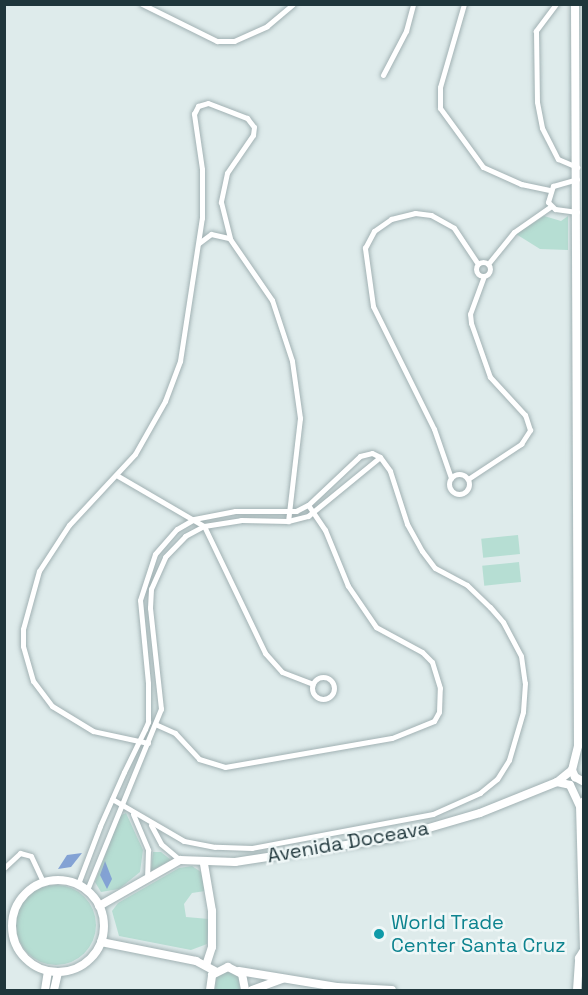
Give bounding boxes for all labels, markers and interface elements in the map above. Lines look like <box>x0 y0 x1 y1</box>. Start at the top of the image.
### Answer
street label: Avenida Doceava <box>265 816 431 868</box>
place label: World Trade Center Santa Cruz <box>391 910 566 957</box>
marker: World Trade Center Santa Cruz <box>372 927 386 941</box>

